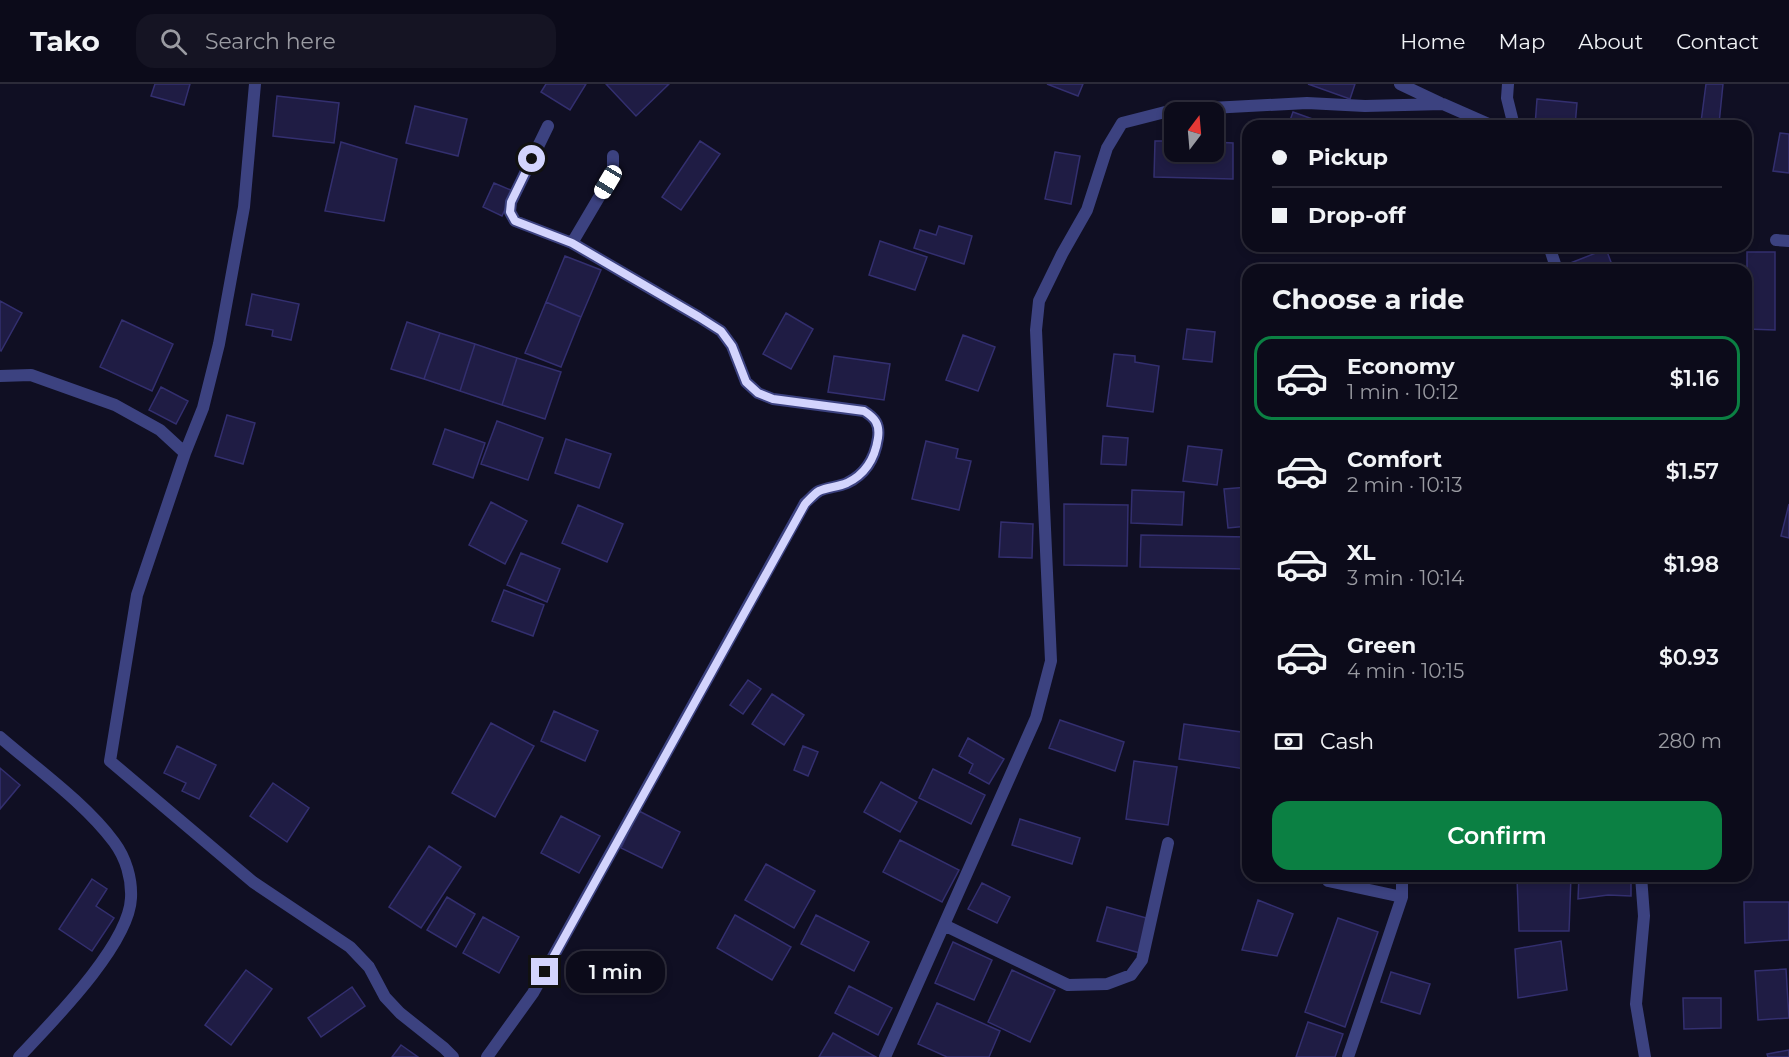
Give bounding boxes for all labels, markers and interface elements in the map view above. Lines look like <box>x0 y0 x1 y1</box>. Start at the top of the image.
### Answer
search box <box>136 14 556 68</box>
text: Tako <box>30 24 100 58</box>
icon: search <box>157 25 190 58</box>
text: Search here <box>205 28 336 55</box>
text: Home <box>1400 29 1465 54</box>
text: Map <box>1498 29 1545 54</box>
text: About <box>1578 29 1643 54</box>
text: Contact <box>1676 29 1759 54</box>
north arrow <box>1164 102 1224 162</box>
map controls <box>1164 102 1224 162</box>
text: Pickup <box>1308 144 1388 171</box>
route start <box>518 145 545 172</box>
car <box>591 162 625 202</box>
text: Drop-off <box>1308 202 1406 229</box>
text: Choose a ride <box>1272 283 1464 316</box>
icon: car <box>1275 351 1329 405</box>
text: Economy <box>1347 353 1455 380</box>
text: $1.16 <box>1670 365 1719 392</box>
text: 1 min · 10:12 <box>1347 380 1458 404</box>
icon: car <box>1275 444 1329 498</box>
text: Comfort <box>1347 446 1442 473</box>
text: $1.57 <box>1666 458 1719 485</box>
text: 2 min · 10:13 <box>1347 473 1462 497</box>
icon: car <box>1275 537 1329 591</box>
text: XL <box>1347 539 1376 566</box>
text: $1.98 <box>1663 551 1719 578</box>
text: 3 min · 10:14 <box>1347 566 1464 590</box>
icon: car <box>1275 630 1329 684</box>
text: Green <box>1347 632 1416 659</box>
text: $0.93 <box>1659 644 1719 671</box>
text: 4 min · 10:15 <box>1347 659 1464 683</box>
icon: cash <box>1272 725 1305 758</box>
text: Cash <box>1320 728 1374 755</box>
text: 280 m <box>1658 729 1722 753</box>
button: Confirm <box>1272 801 1722 870</box>
callout: 1 min <box>566 951 665 993</box>
route end <box>531 958 558 985</box>
text: 1 min <box>589 960 642 984</box>

